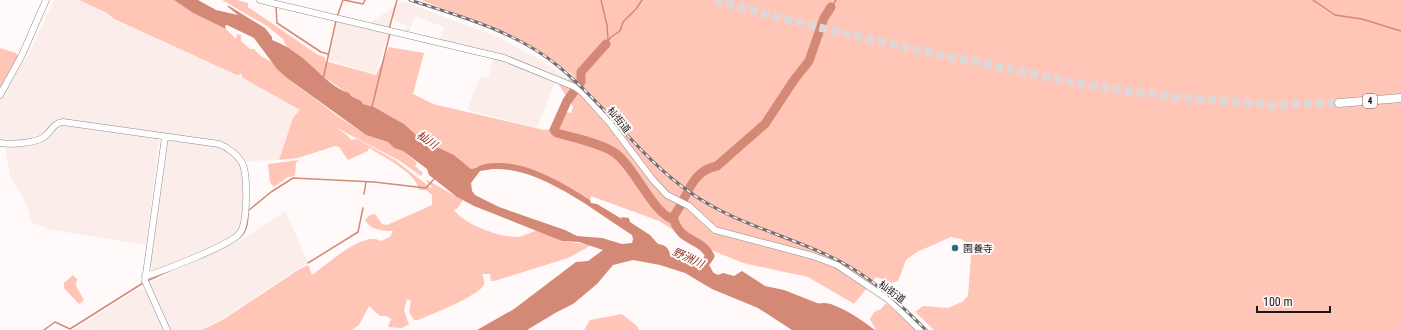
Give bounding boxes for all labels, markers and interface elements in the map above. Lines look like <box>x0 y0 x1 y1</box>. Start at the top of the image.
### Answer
road number: 4 <box>1363 94 1377 108</box>
street label: 杣街道 <box>605 105 633 135</box>
water label: 杣川 <box>414 128 441 152</box>
marker: 園養寺 <box>950 243 960 253</box>
place label: 園養寺 <box>963 243 993 254</box>
water label: 野洲川 <box>670 245 707 271</box>
street label: 杣街道 <box>877 279 907 305</box>
scale bar <box>1257 288 1330 314</box>
text: 100 m <box>1263 295 1293 309</box>

